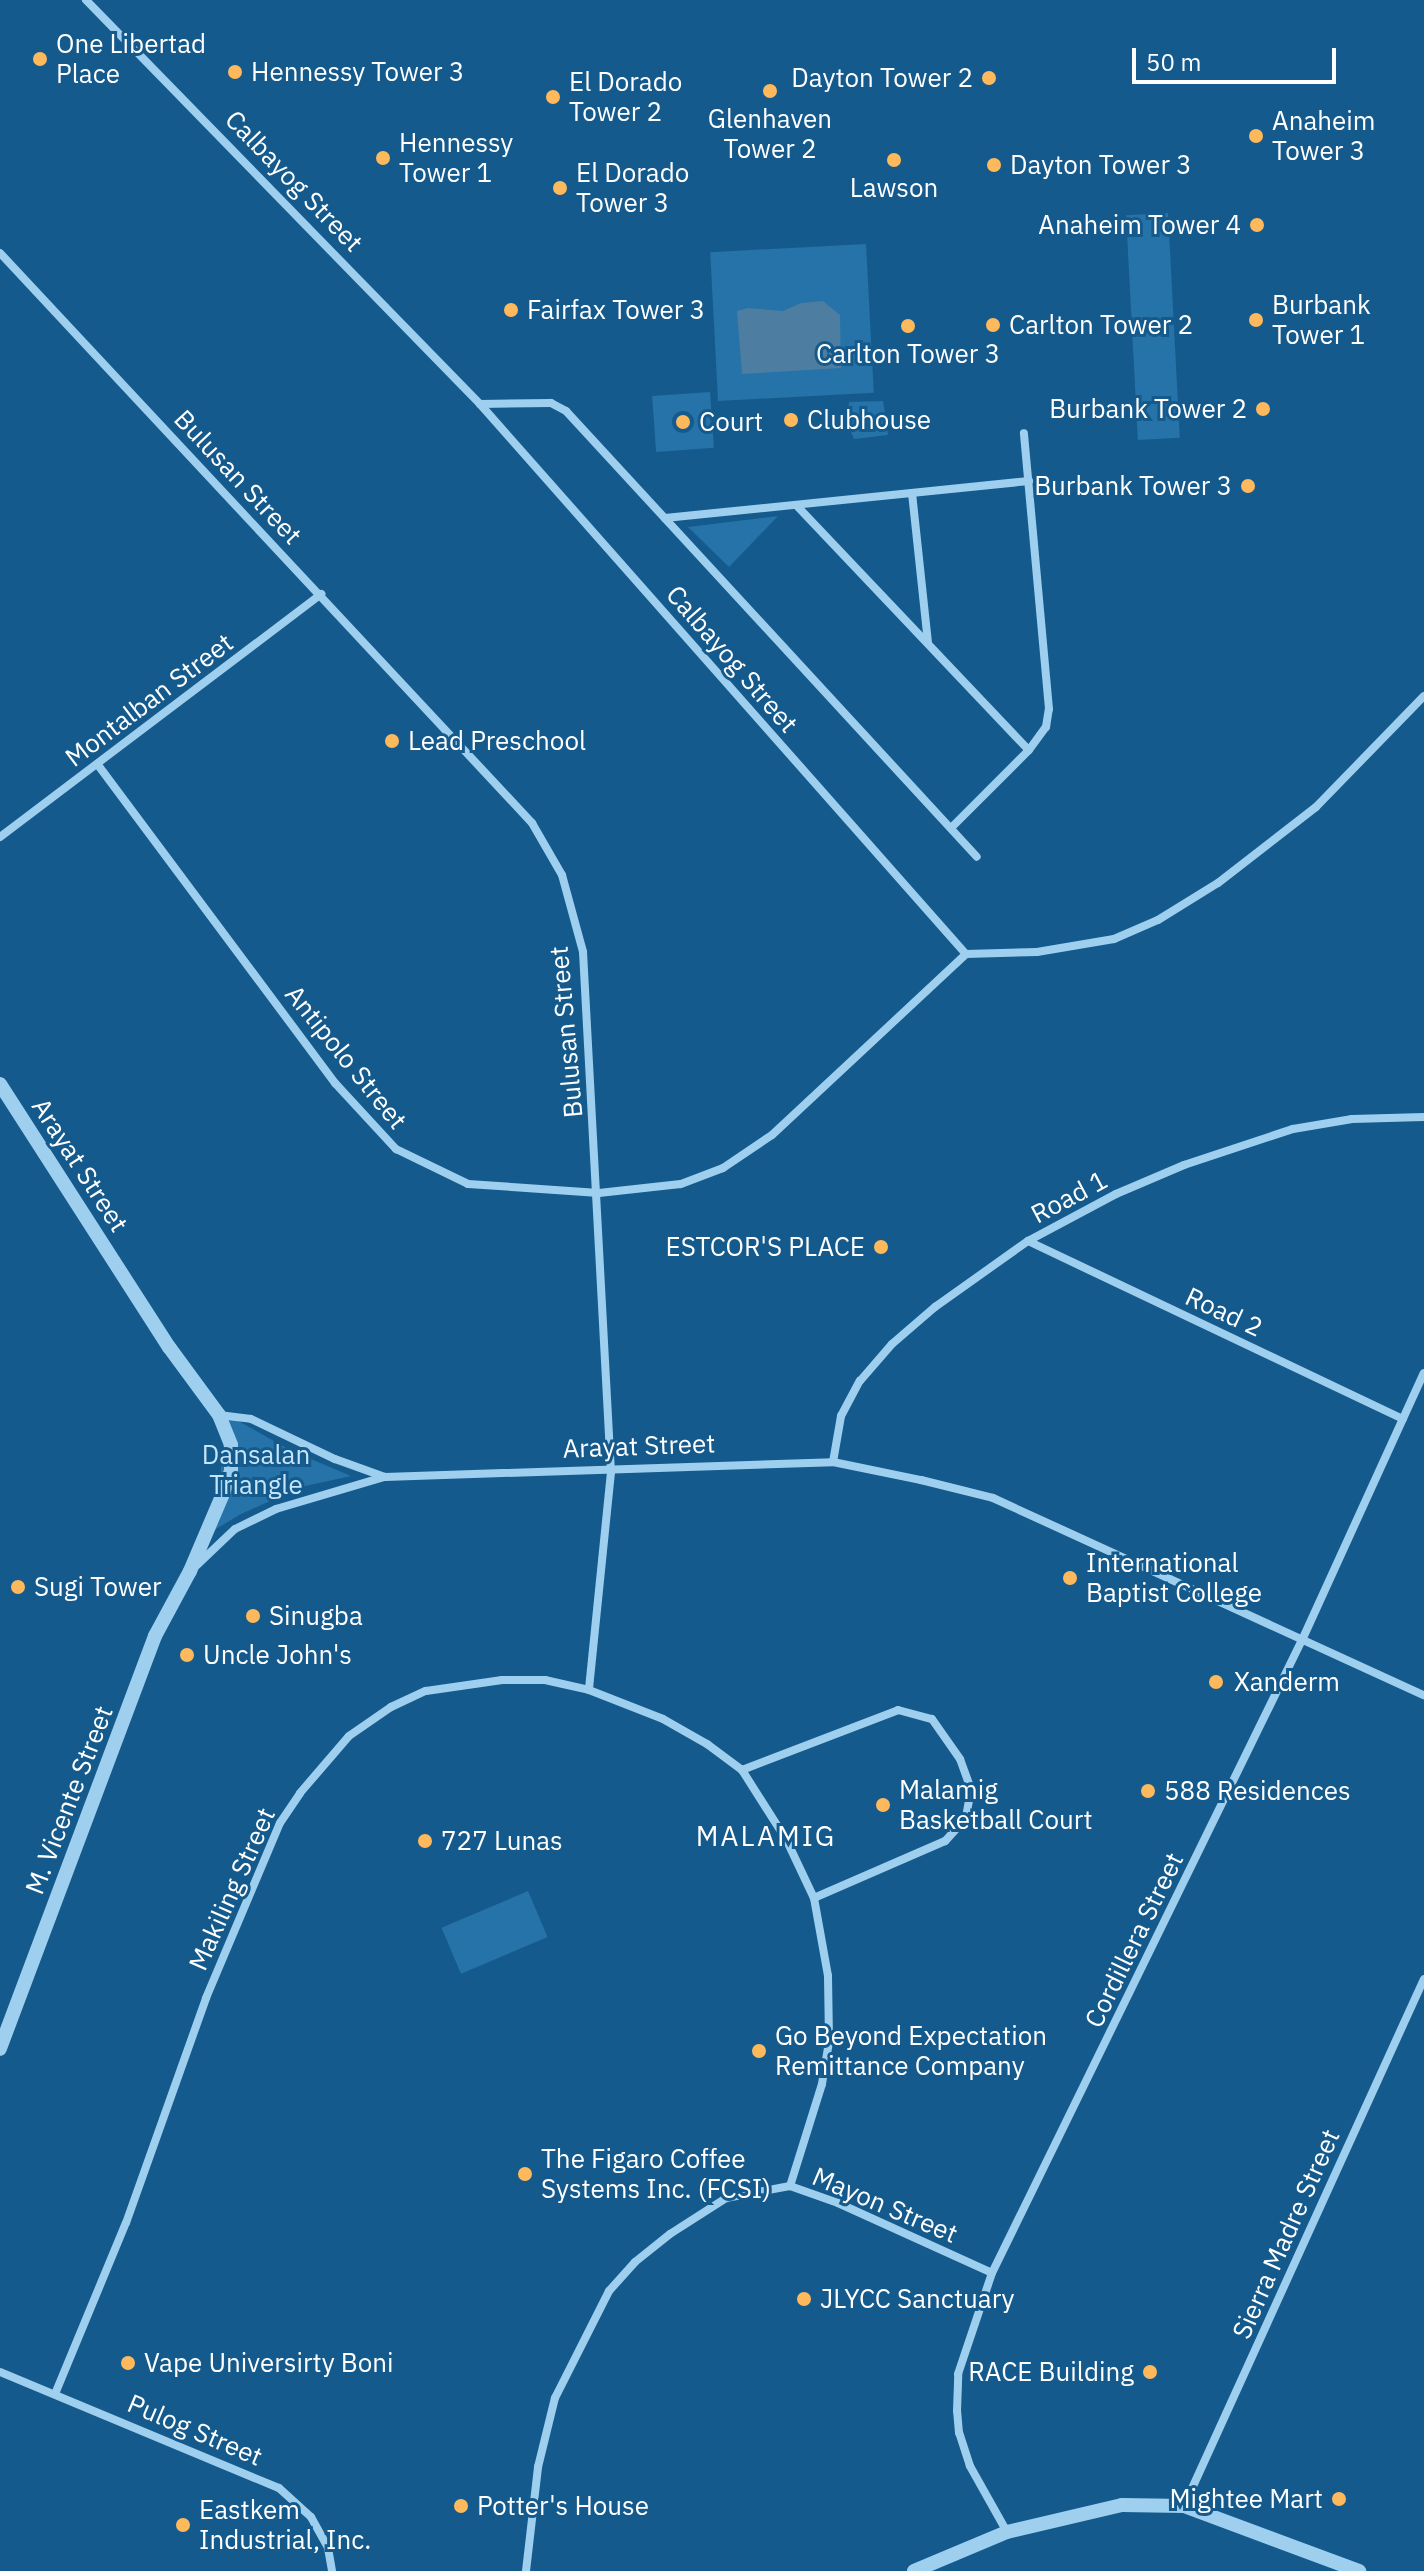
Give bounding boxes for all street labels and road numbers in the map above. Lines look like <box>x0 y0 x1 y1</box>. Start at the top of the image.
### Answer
street label: Calbayog Street <box>219 104 369 258</box>
street label: Bulusan Street <box>168 403 308 551</box>
street label: Calbayog Street <box>660 579 804 739</box>
street label: Montalban Street <box>59 627 239 773</box>
street label: Bulusan Street <box>543 945 589 1119</box>
street label: Antipolo Street <box>279 979 413 1135</box>
street label: Arayat Street <box>25 1092 135 1238</box>
street label: Road 1 <box>1026 1164 1112 1230</box>
street label: Road 2 <box>1180 1281 1268 1343</box>
street label: Arayat Street <box>562 1428 716 1464</box>
street label: M. Vicente Street <box>19 1701 119 1899</box>
street label: Makiling Street <box>182 1803 282 1975</box>
street label: Cordillera Street <box>1078 1847 1190 2033</box>
street label: Sierra Madre Street <box>1226 2124 1346 2344</box>
street label: Mayon Street <box>808 2160 962 2250</box>
street label: Pulog Street <box>123 2388 267 2472</box>

